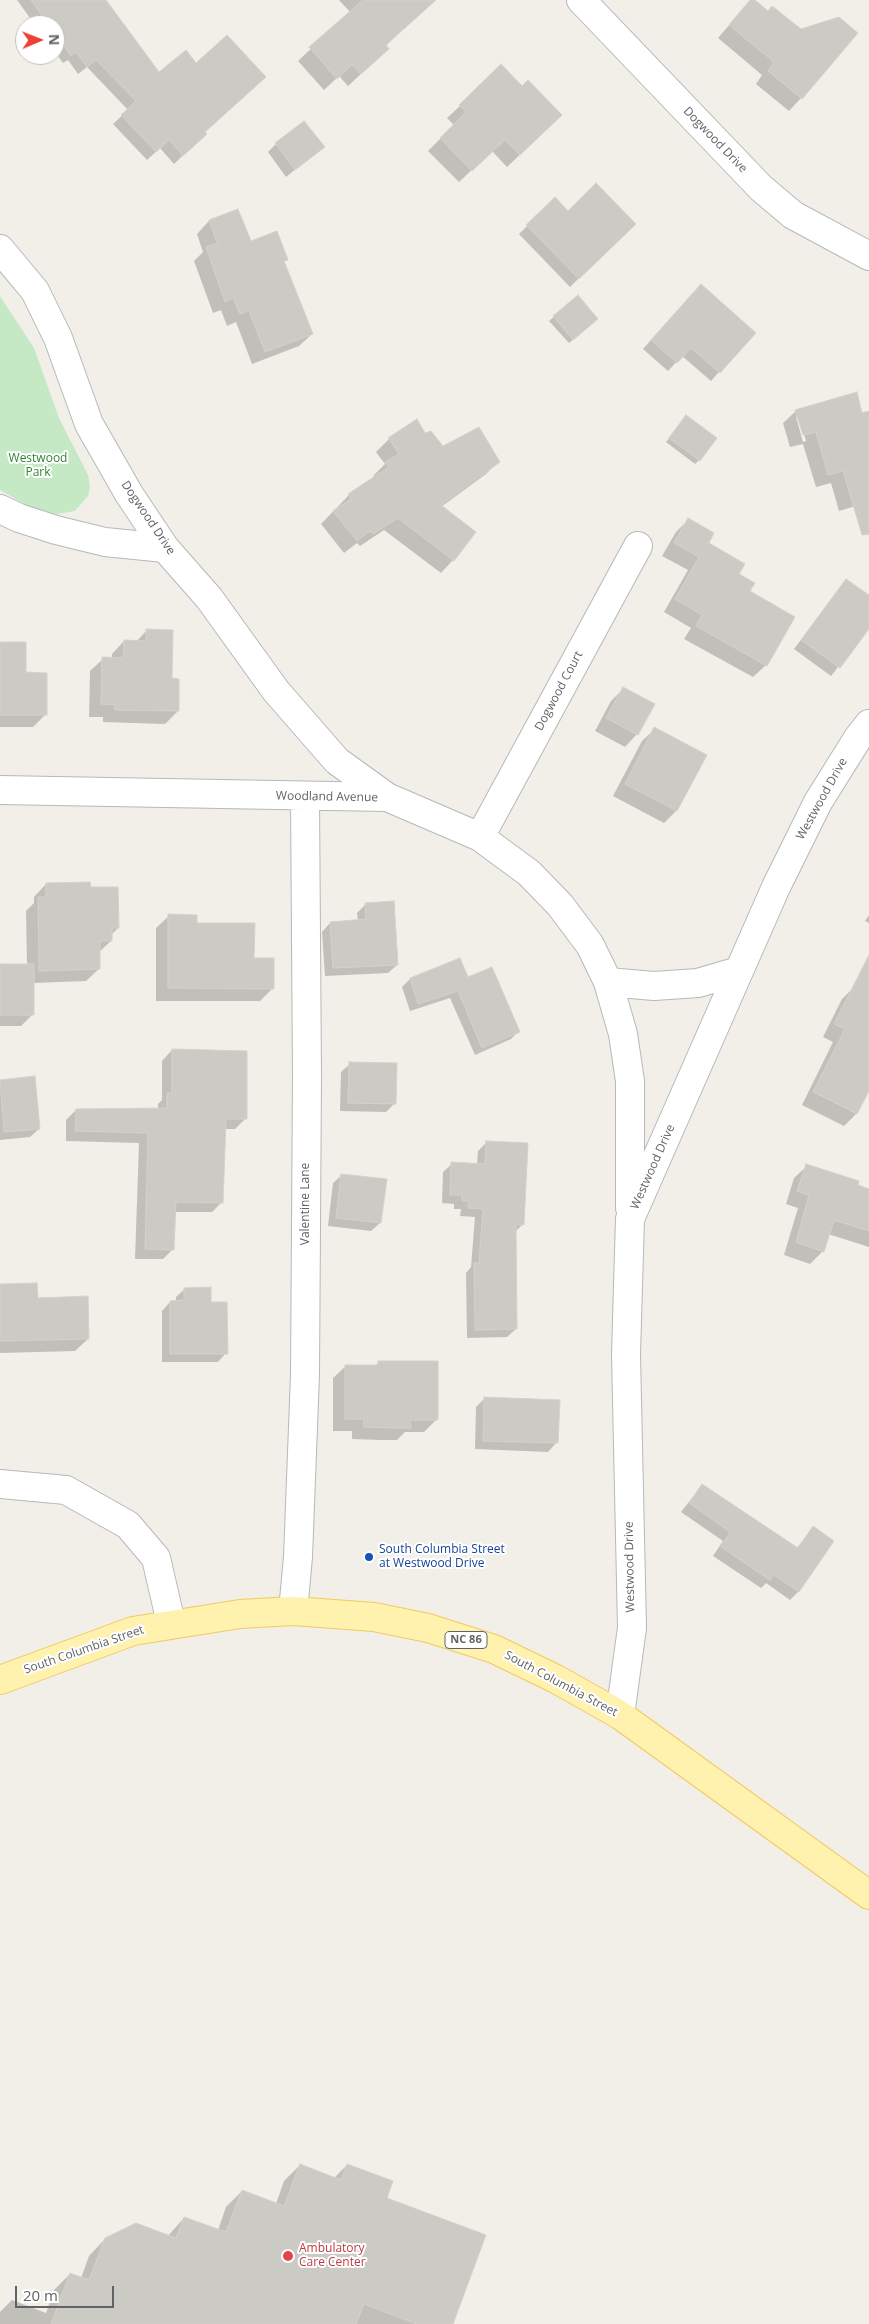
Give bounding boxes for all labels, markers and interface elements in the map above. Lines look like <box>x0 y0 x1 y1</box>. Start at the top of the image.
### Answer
north arrow <box>15 15 65 65</box>
text: N <box>45 34 64 46</box>
street label: Dogwood Drive <box>680 104 750 176</box>
park label: Westwood Park <box>9 452 67 480</box>
street label: Dogwood Drive <box>118 478 178 558</box>
street label: Dogwood Court <box>532 649 586 733</box>
street label: Westwood Drive <box>794 756 850 842</box>
street label: Woodland Avenue <box>276 789 378 805</box>
street label: Westwood Drive <box>628 1122 678 1212</box>
street label: Valentine Lane <box>299 1163 313 1245</box>
street label: Westwood Drive <box>622 1521 638 1613</box>
place label: South Columbia Street at Westwood Drive <box>379 1543 505 1571</box>
marker: South Columbia Street at Westwood Drive <box>363 1551 375 1563</box>
street label: South Columbia Street <box>22 1623 146 1677</box>
road number: NC 86 <box>445 1632 487 1648</box>
street label: South Columbia Street <box>502 1648 620 1720</box>
place label: Ambulatory Care Center <box>299 2242 366 2270</box>
marker: Ambulatory Care Center <box>281 2249 295 2263</box>
scale bar <box>18 2276 116 2308</box>
text: 20 m <box>23 2285 58 2305</box>

